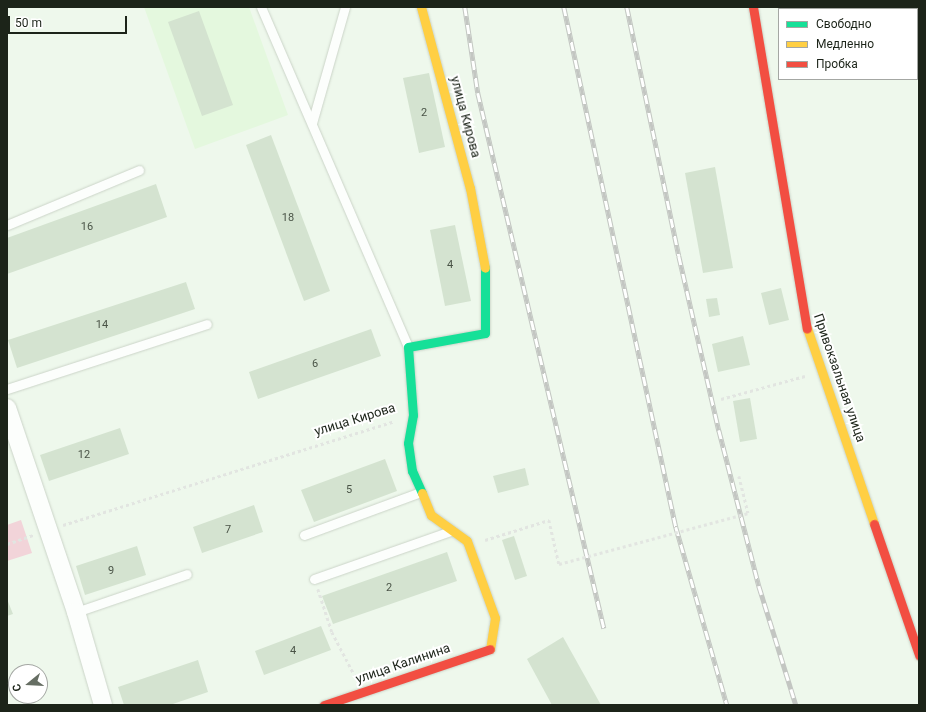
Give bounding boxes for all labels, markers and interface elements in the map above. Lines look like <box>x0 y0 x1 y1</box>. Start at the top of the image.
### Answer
scale bar <box>10 8 129 34</box>
legend <box>778 8 918 80</box>
text: 50 m <box>15 16 42 30</box>
text: Свободно <box>816 17 872 31</box>
text: Медленно <box>816 37 874 51</box>
text: Пробка <box>816 57 858 71</box>
street label: улица Кирова <box>447 74 483 160</box>
house number: 2 <box>421 106 427 120</box>
house number: 18 <box>282 211 294 225</box>
house number: 16 <box>81 220 93 234</box>
house number: 4 <box>447 258 453 272</box>
street label: Привокзальная улица <box>810 312 868 444</box>
house number: 14 <box>96 318 108 332</box>
house number: 6 <box>312 357 318 371</box>
street label: улица Кирова <box>313 400 397 440</box>
house number: 12 <box>78 448 90 462</box>
house number: 5 <box>346 483 352 497</box>
house number: 7 <box>225 523 231 537</box>
house number: 9 <box>108 564 114 578</box>
house number: 2 <box>386 581 392 595</box>
street label: улица Калинина <box>354 641 452 687</box>
house number: 4 <box>290 644 296 658</box>
north arrow <box>8 664 48 704</box>
text: С <box>10 682 24 693</box>

